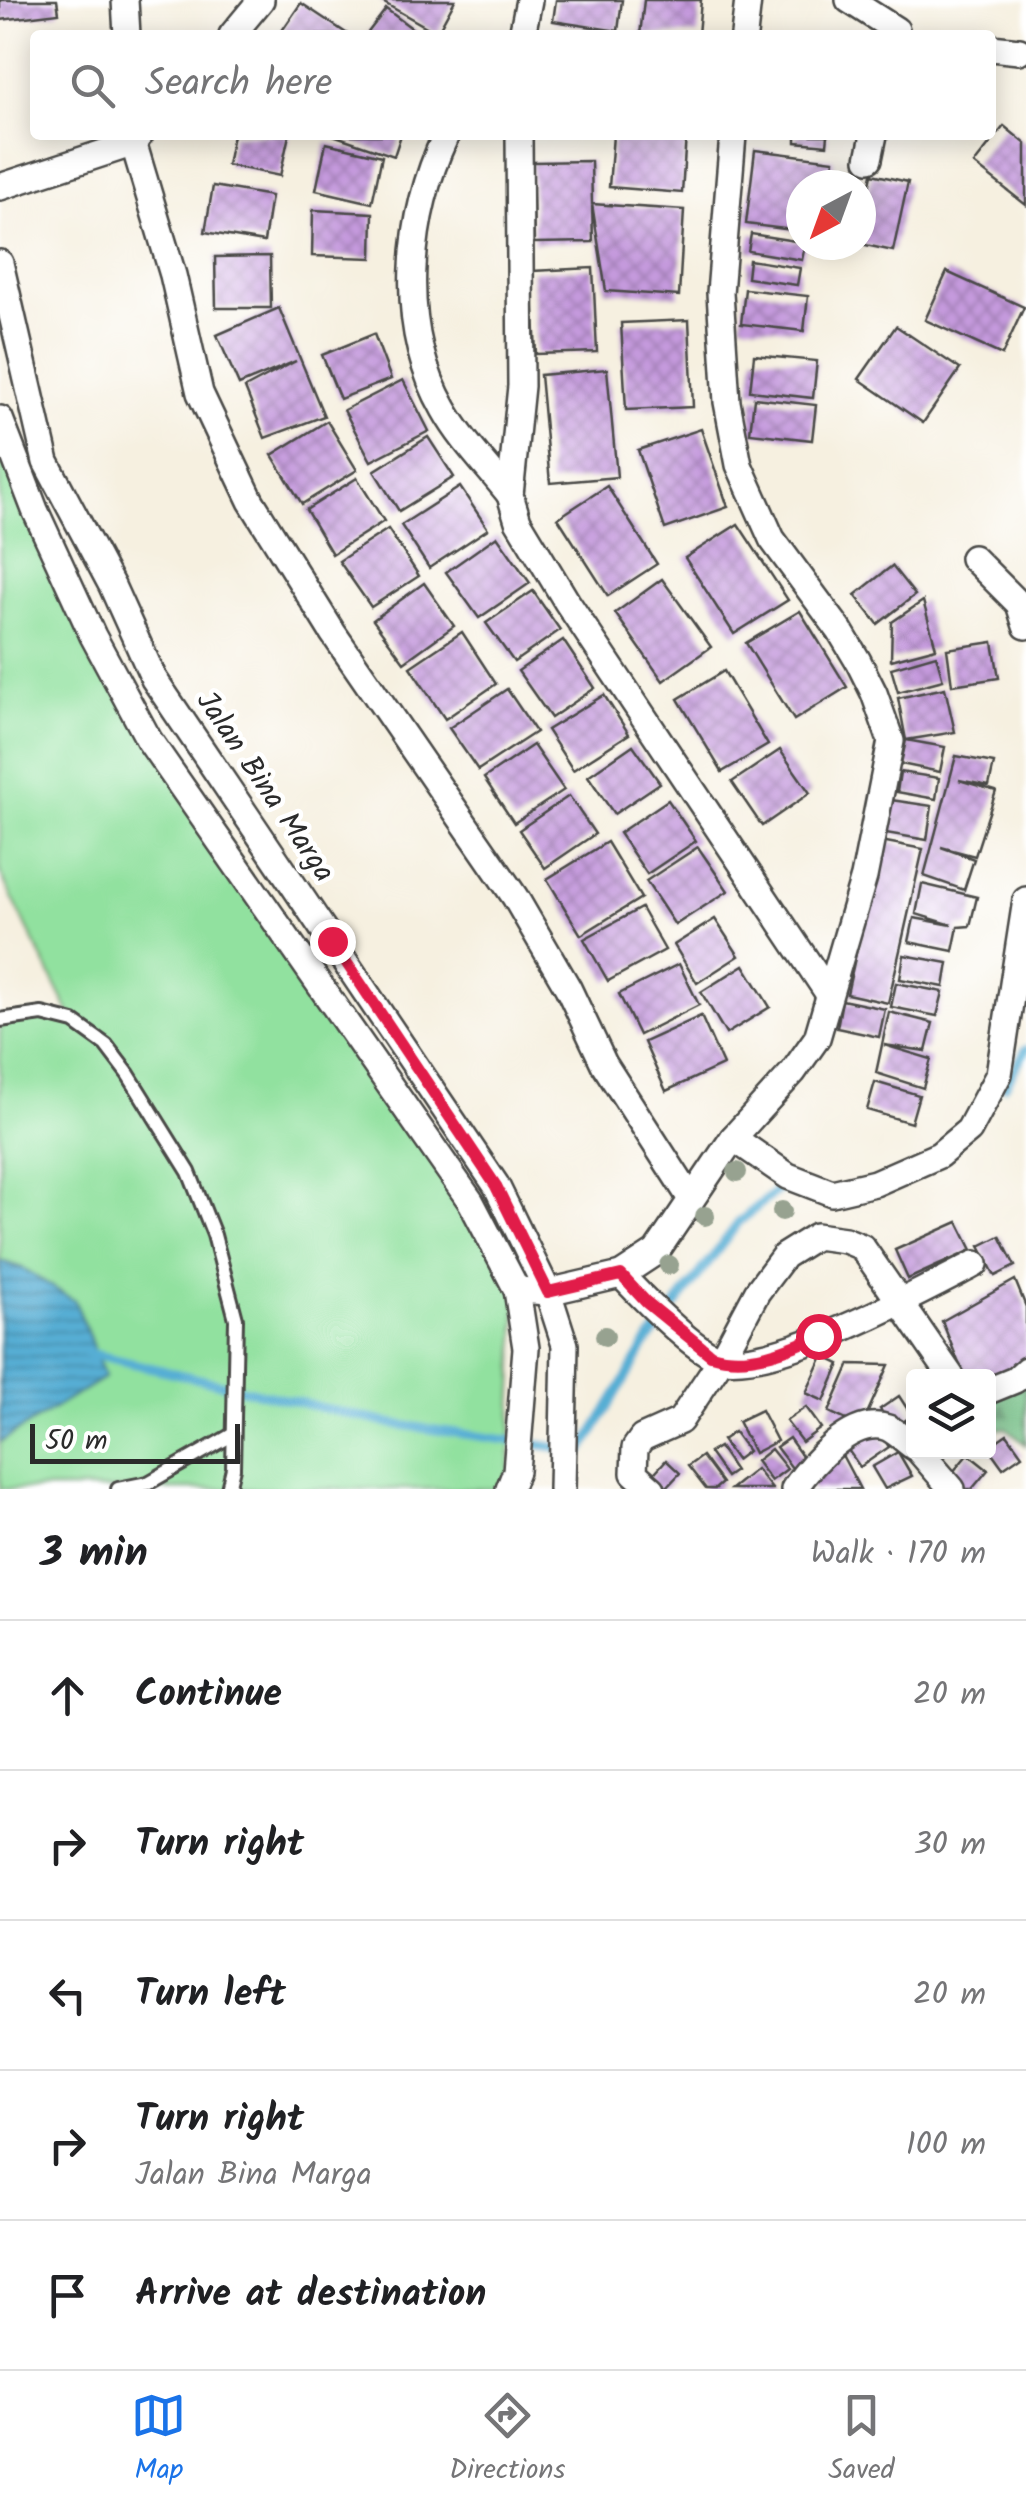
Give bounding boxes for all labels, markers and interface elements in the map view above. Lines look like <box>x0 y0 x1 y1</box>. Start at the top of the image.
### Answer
search box <box>30 30 996 140</box>
text: Search here <box>145 55 332 115</box>
icon: search <box>65 58 120 113</box>
north arrow <box>786 170 876 260</box>
street label: Jalan Bina Marga <box>182 682 346 893</box>
route end <box>310 919 356 965</box>
route start <box>796 1314 842 1360</box>
map controls <box>906 1369 996 1459</box>
button: layers <box>906 1369 996 1459</box>
scale bar <box>30 1419 240 1464</box>
text: 50 m <box>45 1419 108 1464</box>
text: 3 min <box>40 1521 148 1588</box>
text: Walk · 170 m <box>811 1529 986 1580</box>
text: Continue <box>135 1665 282 1725</box>
icon: ahead <box>40 1668 95 1723</box>
text: 20 m <box>913 1670 986 1721</box>
text: Turn right <box>135 1815 304 1875</box>
icon: right <box>40 1818 95 1873</box>
text: 30 m <box>913 1820 986 1871</box>
text: Turn left <box>135 1965 286 2025</box>
icon: left <box>40 1968 95 2023</box>
text: 20 m <box>913 1970 986 2021</box>
text: Turn right <box>135 2090 304 2150</box>
icon: right <box>40 2118 95 2173</box>
text: 100 m <box>906 2120 986 2171</box>
text: Jalan Bina Marga <box>135 2150 372 2201</box>
text: Arrive at destination <box>135 2265 486 2325</box>
icon: arrive <box>40 2268 95 2323</box>
tab: Map <box>131 2388 186 2493</box>
tab: Directions <box>449 2388 565 2493</box>
tab: Saved <box>828 2388 895 2493</box>

